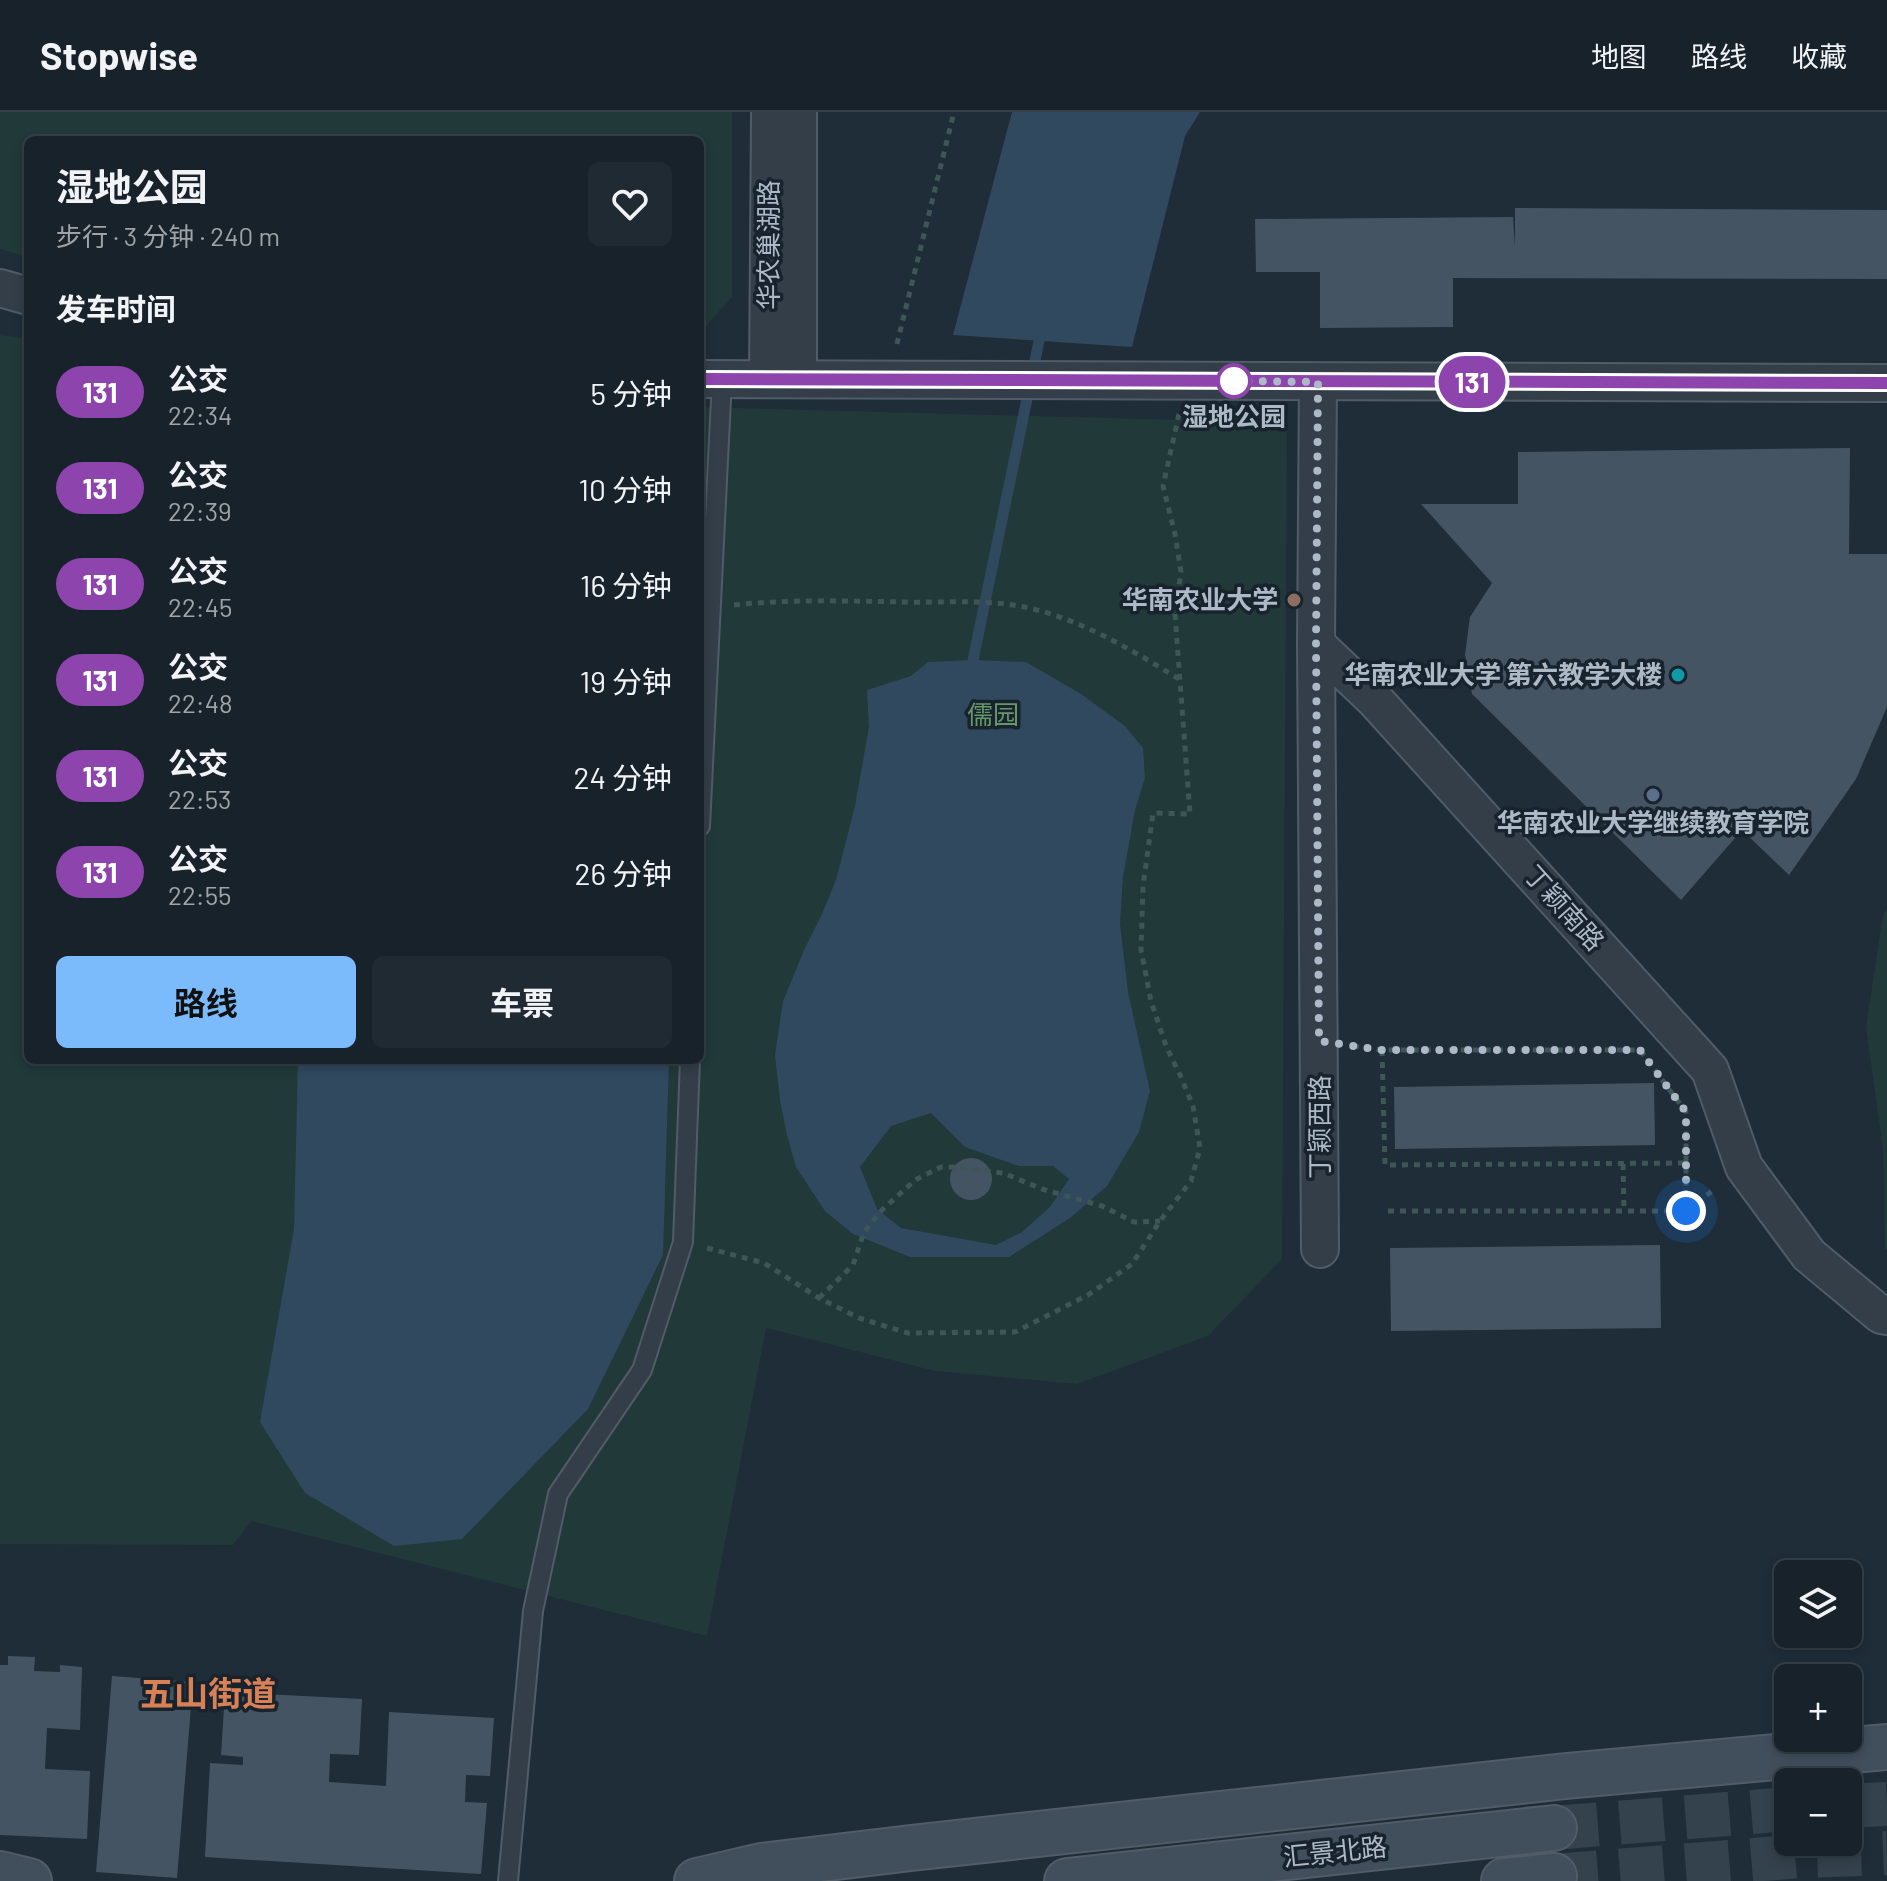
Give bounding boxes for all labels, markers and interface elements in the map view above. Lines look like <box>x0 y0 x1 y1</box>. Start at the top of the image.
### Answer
text: Stopwise <box>40 32 198 78</box>
text: 地图 <box>1591 39 1647 73</box>
text: 路线 <box>1691 39 1747 73</box>
text: 收藏 <box>1791 39 1847 73</box>
button: heart <box>588 162 672 246</box>
text: 湿地公园 <box>56 163 208 209</box>
street label: 华农巢湖路 <box>752 180 783 310</box>
text: 步行 · 3 分钟 · 240 m <box>56 220 280 251</box>
text: 发车时间 <box>56 290 176 326</box>
line badge: 131 <box>1426 356 1518 408</box>
text: 公交 <box>168 360 228 396</box>
marker: 湿地公园 <box>1217 364 1251 398</box>
text: 131 <box>1455 365 1489 399</box>
text: 131 <box>83 375 117 409</box>
text: 5 分钟 <box>591 375 672 411</box>
text: 22:34 <box>168 399 232 430</box>
place label: 湿地公园 <box>1182 400 1286 431</box>
text: 公交 <box>168 456 228 492</box>
text: 131 <box>83 471 117 505</box>
text: 10 分钟 <box>579 471 672 507</box>
text: 22:39 <box>168 495 232 526</box>
text: 公交 <box>168 552 228 588</box>
text: 131 <box>83 567 117 601</box>
text: 16 分钟 <box>580 567 672 603</box>
place label: 华南农业大学 <box>1122 583 1278 614</box>
text: 22:45 <box>168 591 232 622</box>
marker: 华南农业大学 <box>1285 591 1303 609</box>
text: 公交 <box>168 648 228 684</box>
place label: 华南农业大学 第六教学大楼 <box>1345 658 1662 689</box>
text: 131 <box>83 663 117 697</box>
text: 19 分钟 <box>580 663 672 699</box>
marker: 华南农业大学 第六教学大楼 <box>1669 666 1687 684</box>
text: 22:48 <box>168 687 233 718</box>
park label: 儒园 <box>967 698 1019 729</box>
text: 公交 <box>168 744 228 780</box>
text: 131 <box>83 759 117 793</box>
text: 24 分钟 <box>573 759 672 795</box>
text: 22:53 <box>168 783 231 814</box>
marker: 华南农业大学继续教育学院 <box>1644 786 1662 804</box>
place label: 华南农业大学继续教育学院 <box>1497 806 1809 837</box>
text: 公交 <box>168 840 228 876</box>
text: 131 <box>83 855 117 889</box>
text: 26 分钟 <box>574 855 672 891</box>
street label: 丁颖南路 <box>1519 858 1611 956</box>
text: 22:55 <box>168 879 231 910</box>
button: 路线 <box>56 956 356 1048</box>
button: 车票 <box>372 956 672 1048</box>
street label: 丁颖西路 <box>1303 1075 1334 1179</box>
your location <box>1666 1191 1706 1231</box>
map controls <box>1774 1560 1862 1856</box>
button: layers <box>1774 1560 1862 1648</box>
button: + <box>1774 1664 1862 1752</box>
district label: 五山街道 <box>140 1672 276 1713</box>
button: − <box>1774 1768 1862 1856</box>
street label: 汇景北路 <box>1282 1830 1388 1871</box>

